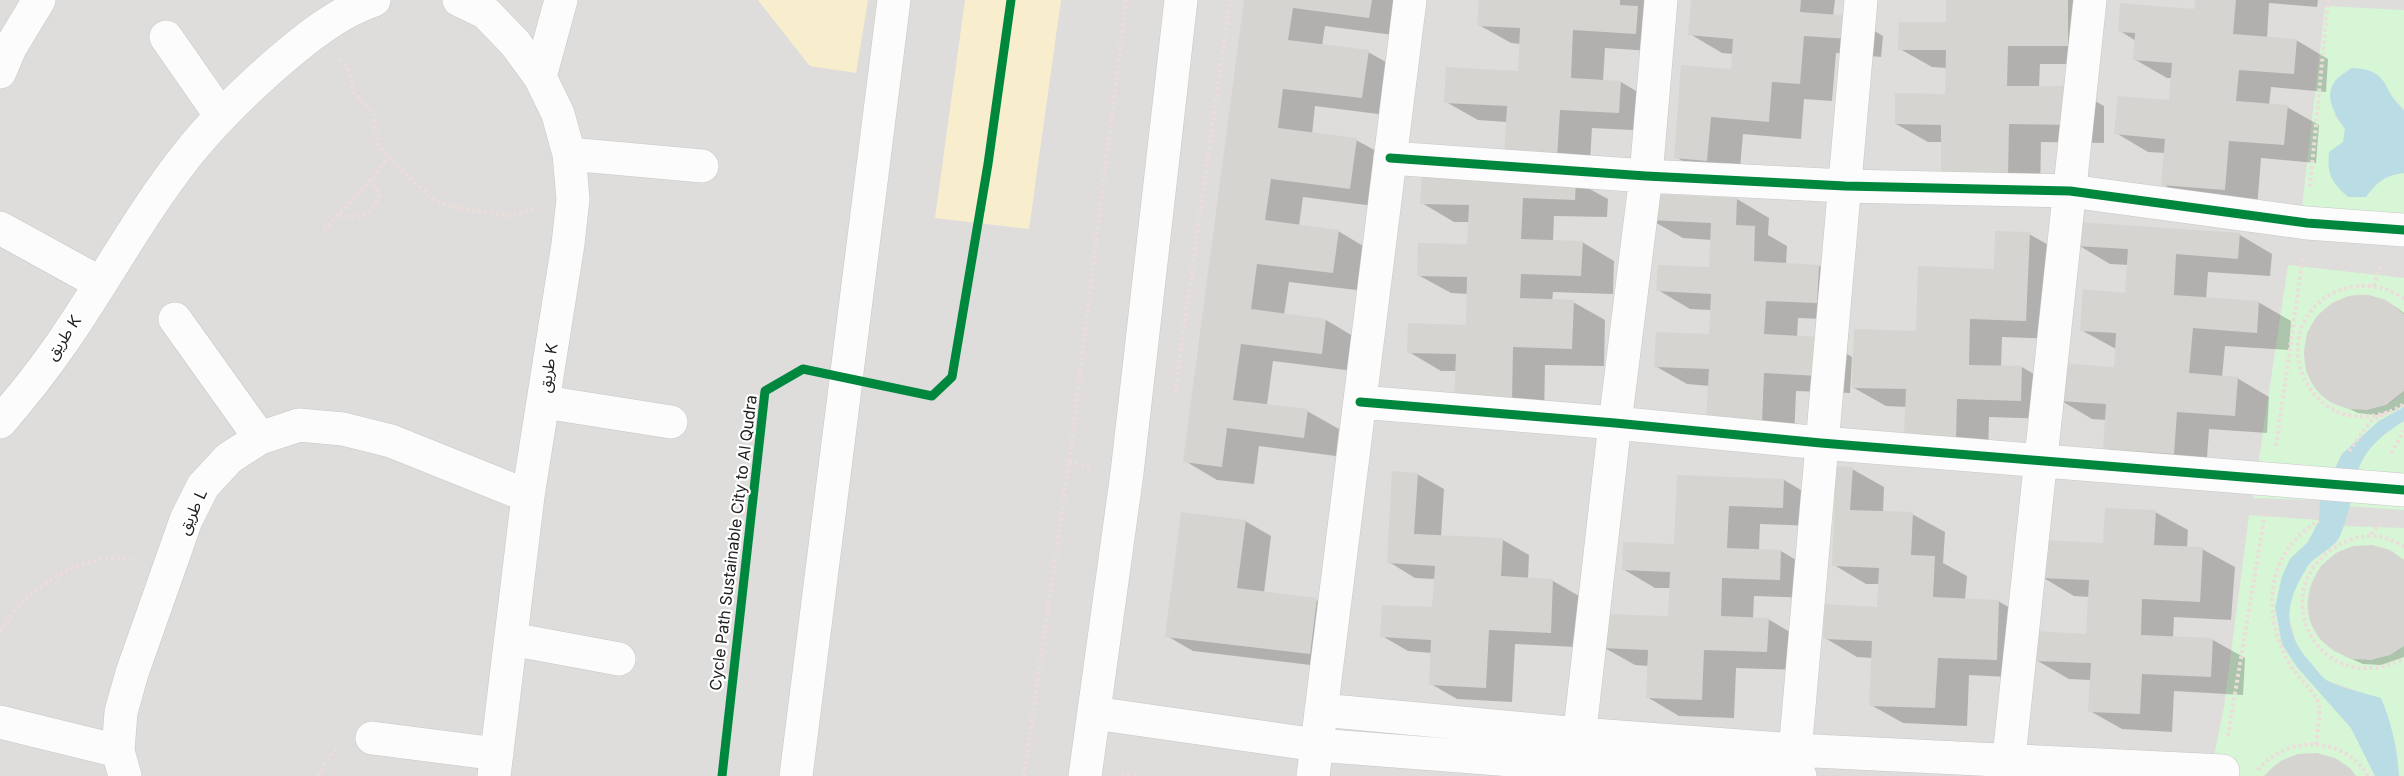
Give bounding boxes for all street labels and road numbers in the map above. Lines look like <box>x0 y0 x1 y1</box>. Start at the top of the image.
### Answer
street label: طريق K <box>42 312 86 364</box>
street label: طريق K <box>536 342 562 394</box>
street label: Cycle Path Sustainable City to Al Qudra <box>706 394 762 692</box>
street label: طريق L <box>174 486 212 538</box>

